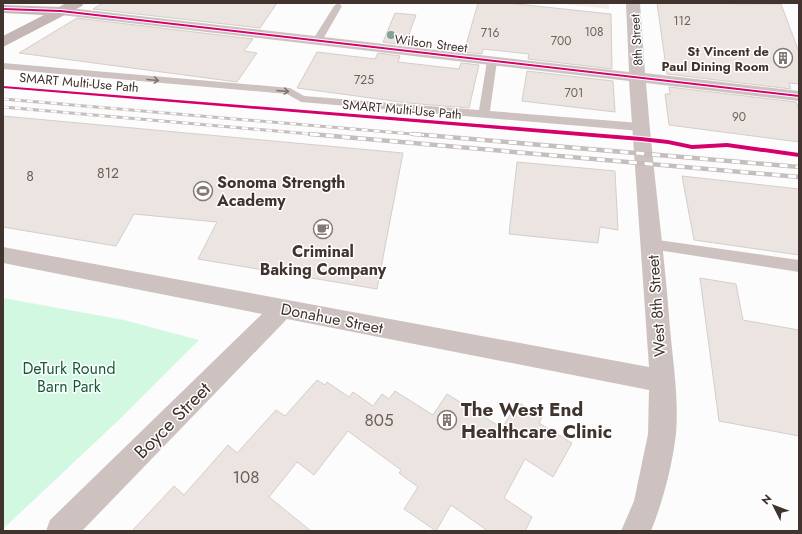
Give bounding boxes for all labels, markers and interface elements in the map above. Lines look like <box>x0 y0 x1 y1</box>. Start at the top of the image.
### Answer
house number: 112 <box>673 12 691 30</box>
street label: 8th Street <box>625 13 648 67</box>
house number: 108 <box>584 23 604 41</box>
house number: 716 <box>481 24 499 42</box>
street label: Wilson Street <box>393 30 469 57</box>
house number: 700 <box>551 32 571 50</box>
place label: St Vincent de Paul Dining Room <box>662 42 770 76</box>
building icon: St Vincent de Paul Dining Room <box>772 47 794 69</box>
street label: SMART Multi-Use Path <box>18 68 140 97</box>
house number: 725 <box>354 71 374 89</box>
one-way arrow <box>146 77 159 84</box>
house number: 701 <box>565 84 583 102</box>
one-way arrow <box>276 87 289 94</box>
street label: SMART Multi-Use Path <box>341 95 463 124</box>
house number: 90 <box>732 108 746 126</box>
house number: 812 <box>97 163 119 183</box>
house number: 8 <box>26 166 34 186</box>
place label: Sonoma Strength Academy <box>216 171 345 212</box>
sports icon: Sonoma Strength Academy <box>192 180 214 202</box>
cafe icon: Criminal Baking Company <box>312 218 334 240</box>
place label: Criminal Baking Company <box>260 240 387 281</box>
street label: West 8th Street <box>641 254 672 358</box>
street label: Donahue Street <box>279 297 385 340</box>
park label: DeTurk Round Barn Park <box>22 357 116 398</box>
street label: Boyce Street <box>128 376 217 465</box>
place label: The West End Healthcare Clinic <box>461 396 612 445</box>
house number: 805 <box>364 408 394 432</box>
building icon: The West End Healthcare Clinic <box>436 409 458 431</box>
house number: 108 <box>232 465 260 489</box>
north arrow <box>754 486 794 526</box>
text: N <box>758 491 775 508</box>

